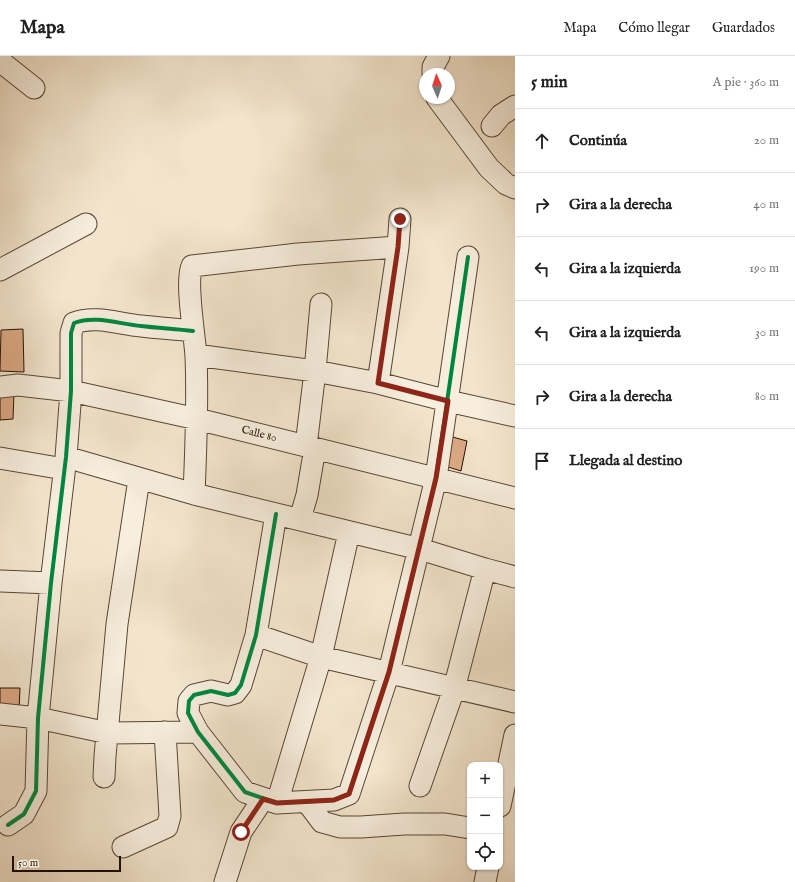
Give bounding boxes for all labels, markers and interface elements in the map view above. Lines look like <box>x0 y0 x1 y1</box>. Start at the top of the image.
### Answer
text: Mapa <box>20 16 65 40</box>
text: Mapa <box>563 19 596 37</box>
text: Cómo llegar <box>618 19 690 37</box>
text: Guardados <box>712 19 775 37</box>
north arrow <box>419 68 455 104</box>
text: 5 min <box>531 72 568 93</box>
text: A pie · 360 m <box>713 74 779 91</box>
icon: ahead <box>531 130 553 152</box>
text: Continúa <box>569 131 627 150</box>
text: 20 m <box>754 132 779 149</box>
icon: right <box>531 194 553 216</box>
text: Gira a la derecha <box>569 195 672 214</box>
text: 40 m <box>753 196 779 213</box>
route end <box>391 210 409 228</box>
icon: left <box>531 258 553 280</box>
text: Gira a la izquierda <box>569 259 681 278</box>
text: 190 m <box>749 260 779 277</box>
icon: left <box>531 322 553 344</box>
text: Gira a la izquierda <box>569 323 681 342</box>
text: 30 m <box>755 324 779 341</box>
icon: right <box>531 386 553 408</box>
text: Gira a la derecha <box>569 387 672 406</box>
text: 80 m <box>755 388 779 405</box>
street label: Calle 80 <box>240 423 278 445</box>
icon: arrive <box>531 450 553 472</box>
text: Llegada al destino <box>569 451 682 470</box>
map controls <box>467 762 503 870</box>
button: + <box>467 762 503 798</box>
button: − <box>467 798 503 834</box>
route start <box>232 823 250 841</box>
button: locate <box>467 834 503 870</box>
scale bar <box>12 854 121 873</box>
text: 50 m <box>18 856 38 870</box>

